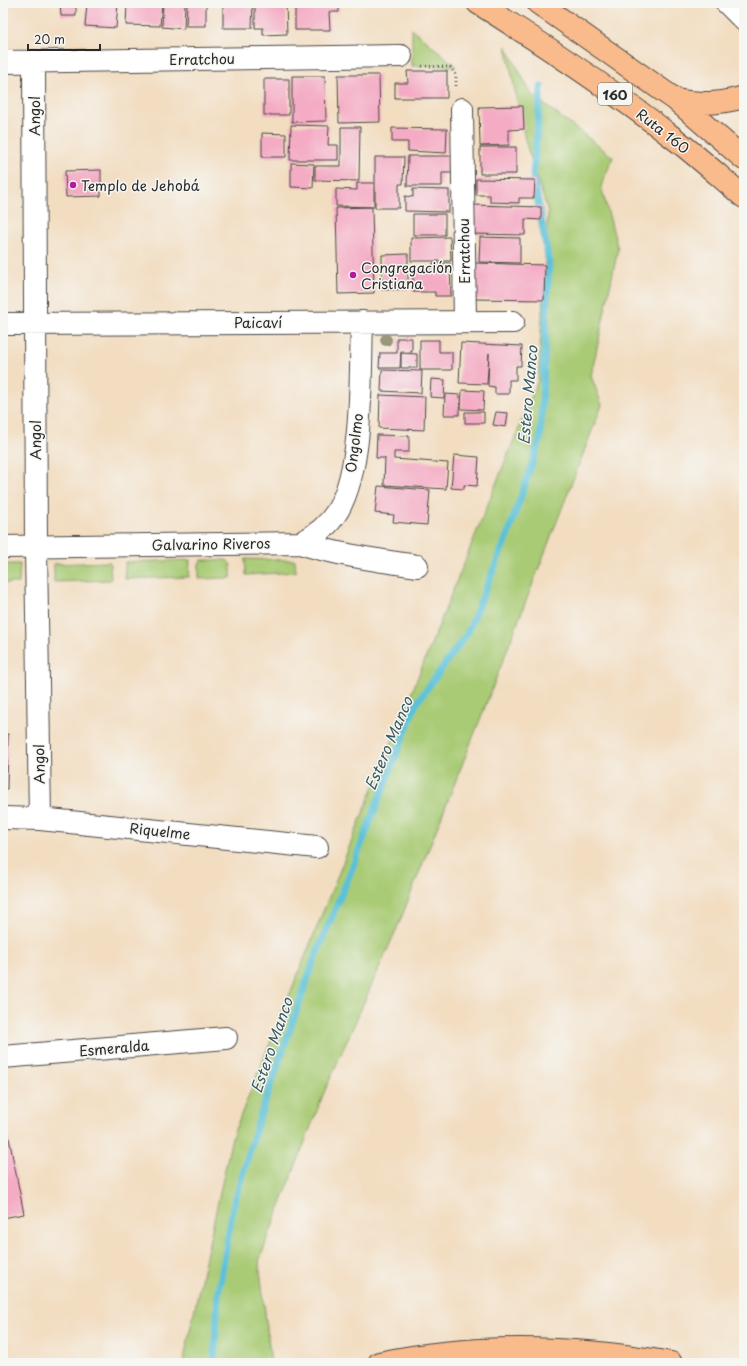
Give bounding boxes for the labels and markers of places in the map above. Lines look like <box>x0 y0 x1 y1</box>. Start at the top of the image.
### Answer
place label: Templo de Jehobá <box>81 175 200 196</box>
marker: Templo de Jehobá <box>68 180 78 190</box>
place label: Congregación Cristiana <box>361 257 452 294</box>
marker: Congregación Cristiana <box>348 270 358 280</box>

